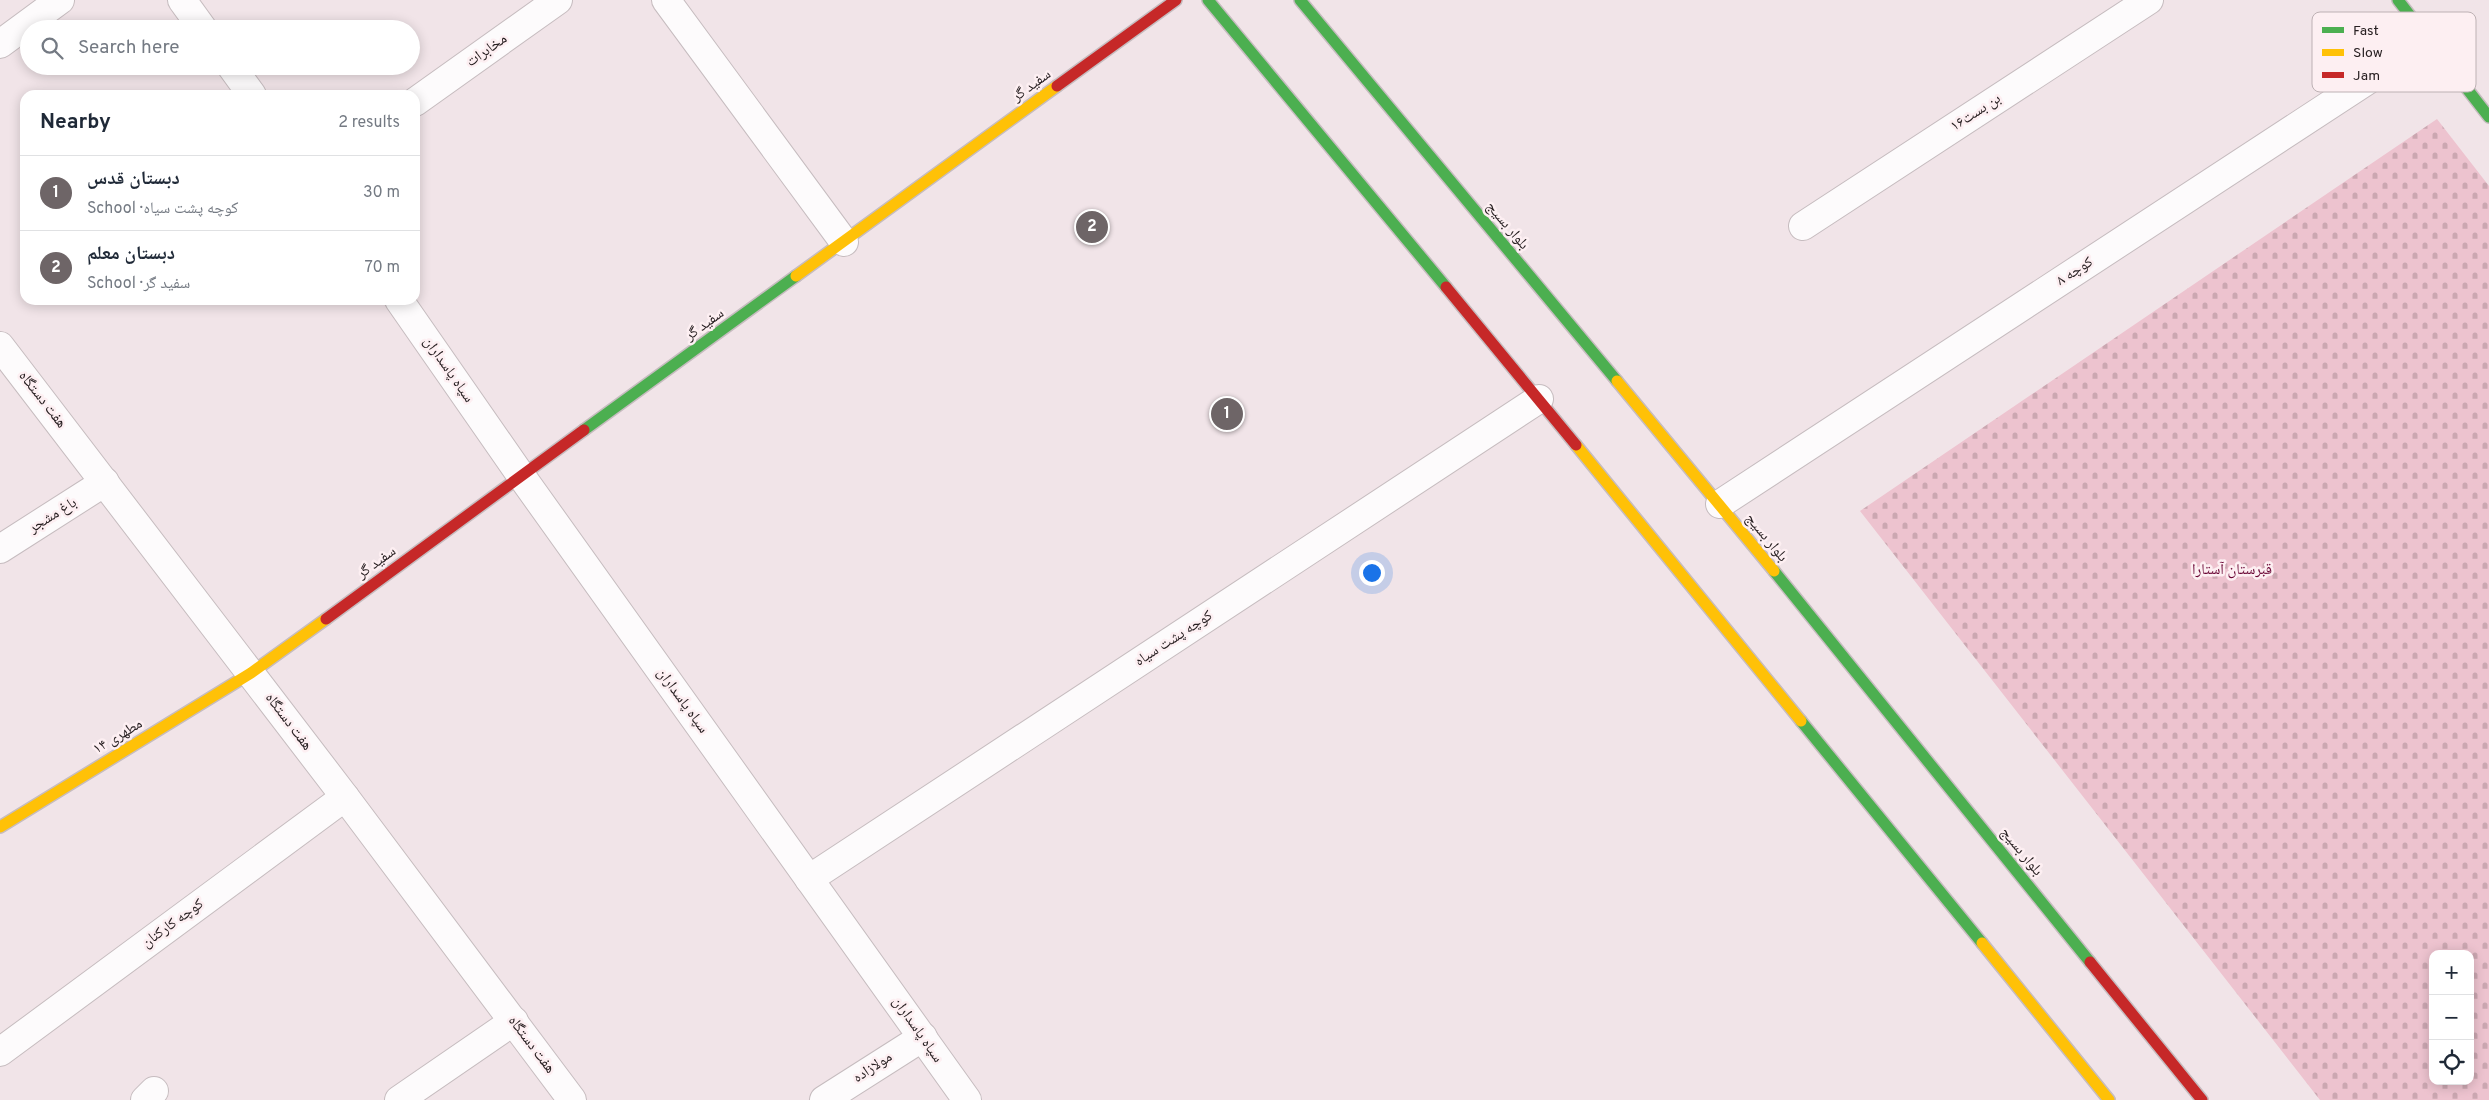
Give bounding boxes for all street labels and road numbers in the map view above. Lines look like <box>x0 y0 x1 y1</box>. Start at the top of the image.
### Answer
street label: مخابرات <box>463 30 511 72</box>
street label: سفید گر <box>1008 65 1055 107</box>
street label: بن بست۱۶ <box>1947 90 2005 136</box>
street label: بلوار بسیج <box>1481 198 1533 254</box>
street label: کوچه ۸ <box>2053 253 2097 291</box>
street label: سفید گر <box>681 304 728 346</box>
street label: سپاه پاسداران <box>418 333 478 407</box>
street label: هفت دستگاه <box>14 368 70 432</box>
street label: باغ مشجر <box>24 494 81 539</box>
street label: بلوار بسیج <box>1741 510 1791 566</box>
street label: سفید گر <box>353 542 400 584</box>
street label: کوچه پشت سیاه <box>1131 607 1217 671</box>
street label: سپاه پاسداران <box>652 665 712 738</box>
street label: هفت دستگاه <box>260 689 316 755</box>
street label: مطهری ۱۴ <box>90 715 146 759</box>
street label: بلوار بسیج <box>1996 824 2046 880</box>
street label: کوچه کارکنان <box>138 895 208 953</box>
street label: سپاه پاسداران <box>887 993 947 1067</box>
street label: هفت دستگاه <box>503 1012 559 1078</box>
street label: مولازاده <box>850 1048 896 1088</box>

